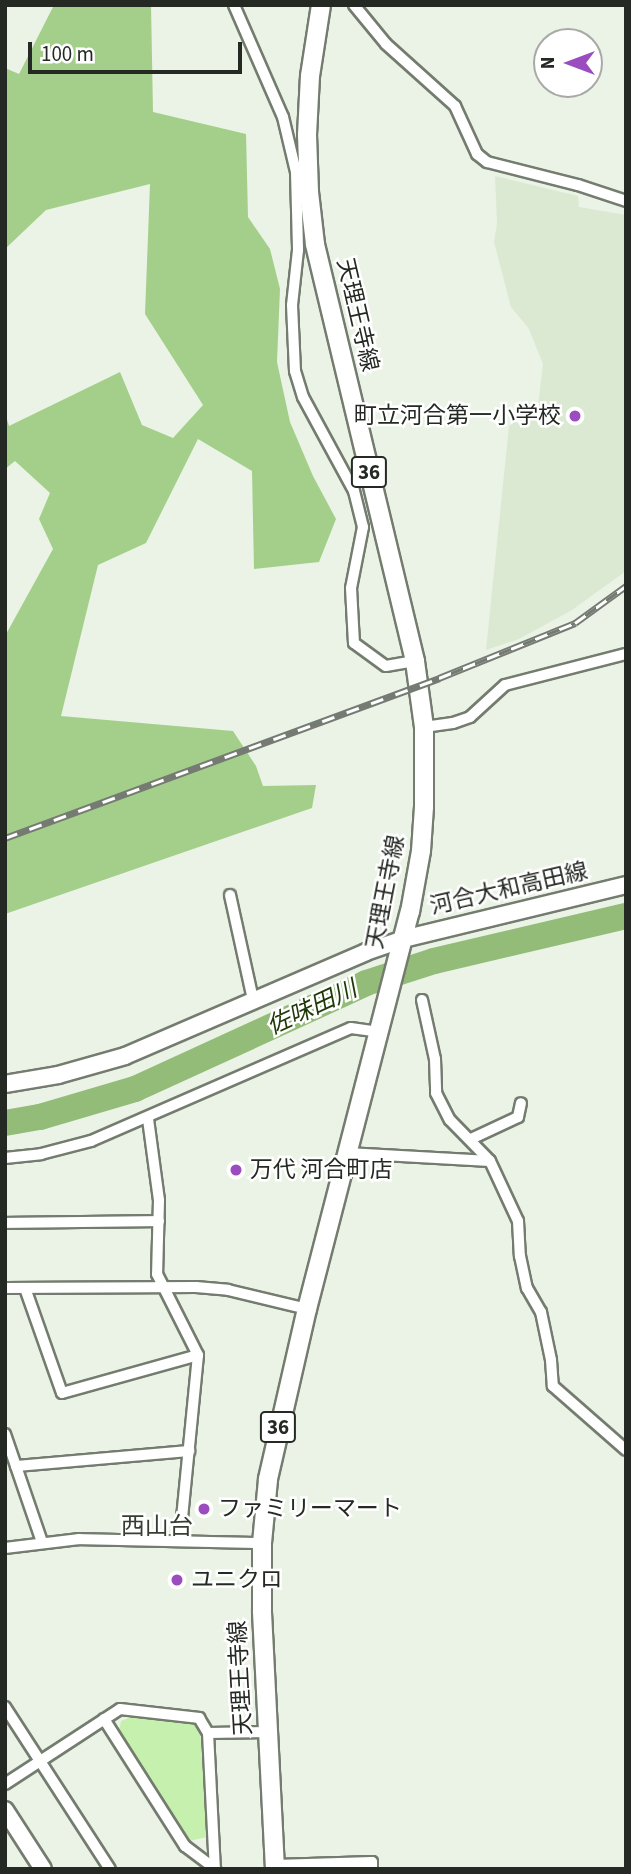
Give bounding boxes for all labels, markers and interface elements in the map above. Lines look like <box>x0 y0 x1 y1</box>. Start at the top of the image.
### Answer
scale bar <box>32 28 245 72</box>
north arrow <box>533 28 603 98</box>
text: 100 m <box>41 39 94 69</box>
text: N <box>535 57 562 69</box>
street label: 天理王寺線 <box>331 256 383 374</box>
place label: 町立河合第一小学校 <box>354 402 561 430</box>
marker: 町立河合第一小学校 <box>567 408 583 424</box>
road number: 36 <box>350 454 388 490</box>
street label: 天理王寺線 <box>361 833 411 951</box>
street label: 河合大和高田線 <box>427 857 591 921</box>
water label: 佐味田川 <box>262 975 362 1041</box>
place label: 万代 河合町店 <box>250 1156 393 1184</box>
marker: 万代 河合町店 <box>228 1162 244 1178</box>
road number: 36 <box>259 1410 297 1444</box>
place label: ファミリーマート <box>218 1495 402 1523</box>
marker: ファミリーマート <box>196 1501 212 1517</box>
district label: 西山台 <box>121 1513 193 1541</box>
place label: ユニクロ <box>191 1566 283 1594</box>
marker: ユニクロ <box>169 1572 185 1588</box>
street label: 天理王寺線 <box>224 1620 258 1736</box>

